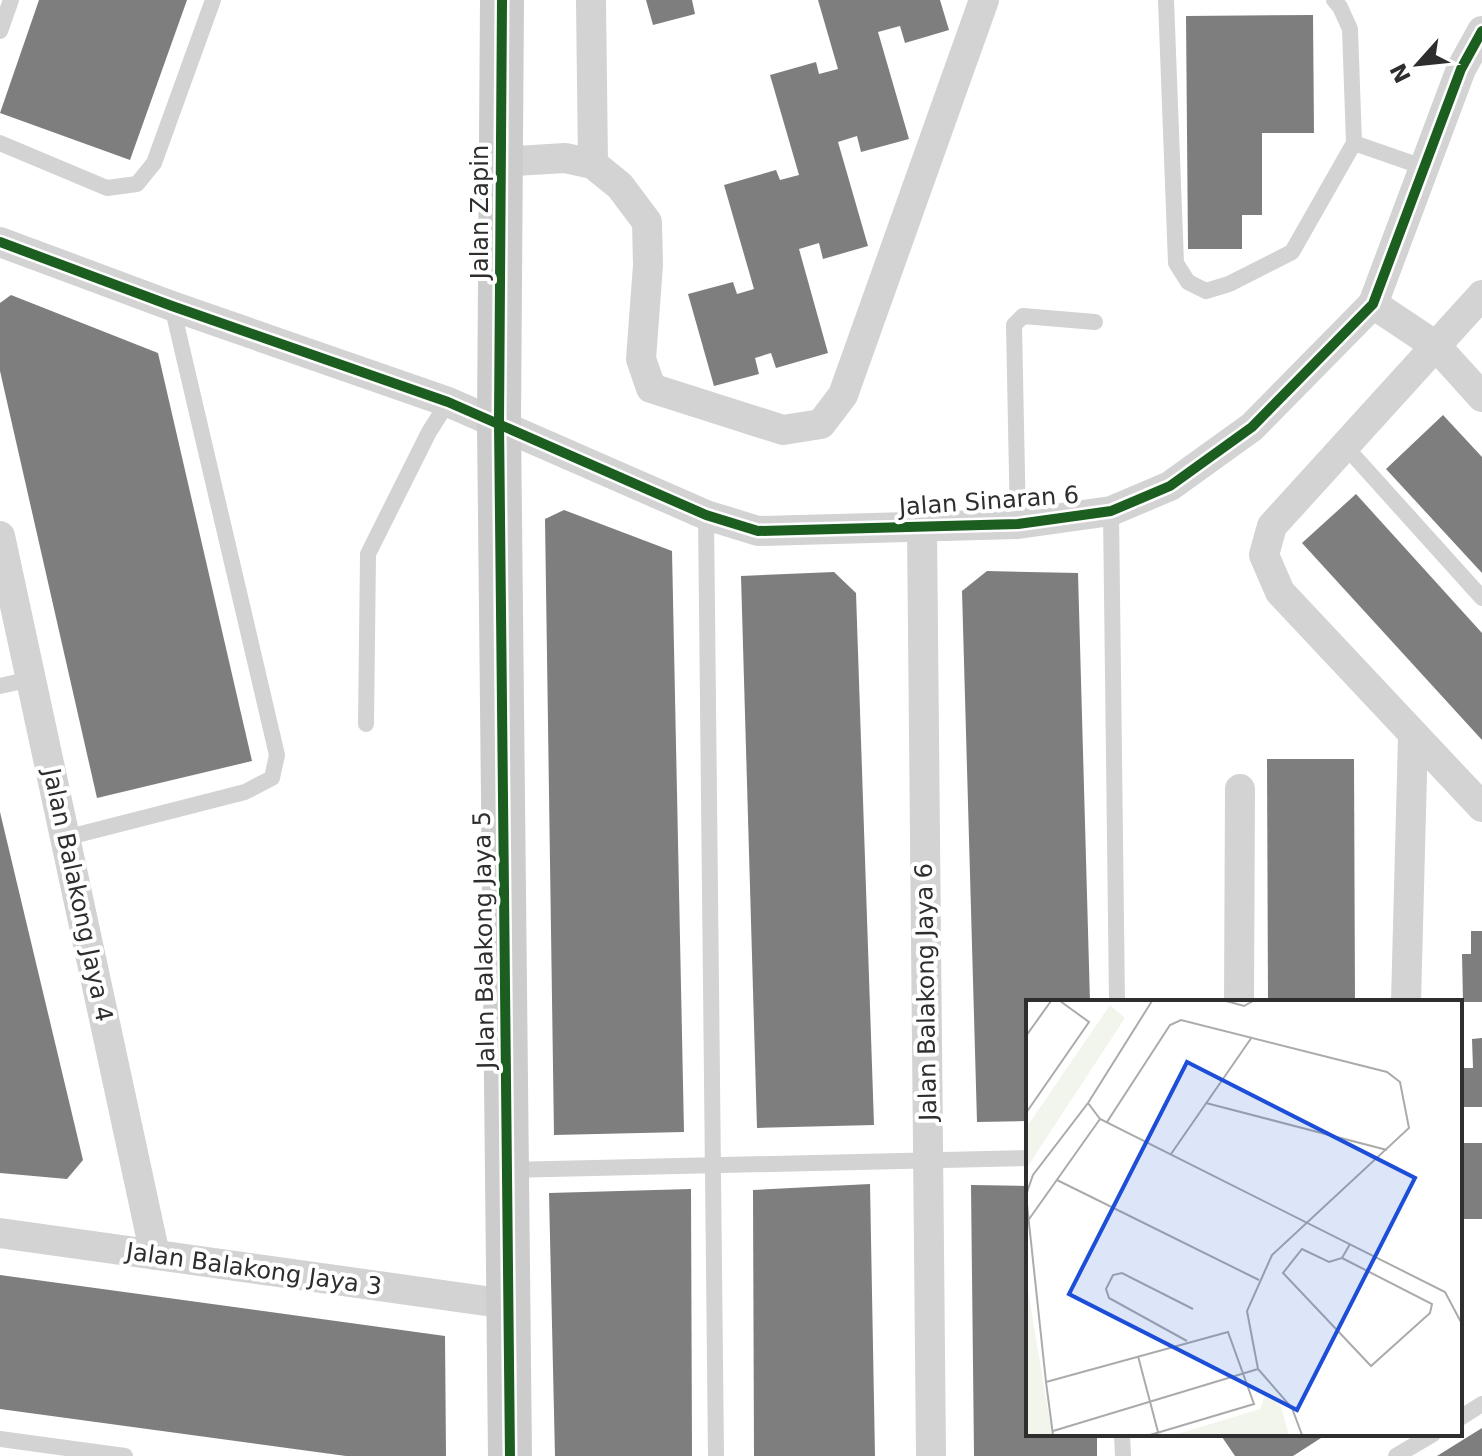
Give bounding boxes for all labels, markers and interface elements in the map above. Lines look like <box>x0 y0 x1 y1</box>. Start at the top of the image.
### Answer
north arrow <box>1378 24 1458 104</box>
text: N <box>1385 59 1416 87</box>
street label: Jalan Zapin <box>466 145 494 281</box>
street label: Jalan Sinaran 6 <box>896 481 1080 521</box>
street label: Jalan Balakong Jaya 4 <box>37 764 119 1024</box>
street label: Jalan Balakong Jaya 5 <box>468 811 500 1071</box>
street label: Jalan Balakong Jaya 6 <box>910 863 942 1123</box>
inset map <box>1026 1000 1462 1436</box>
street label: Jalan Balakong Jaya 3 <box>122 1237 384 1301</box>

